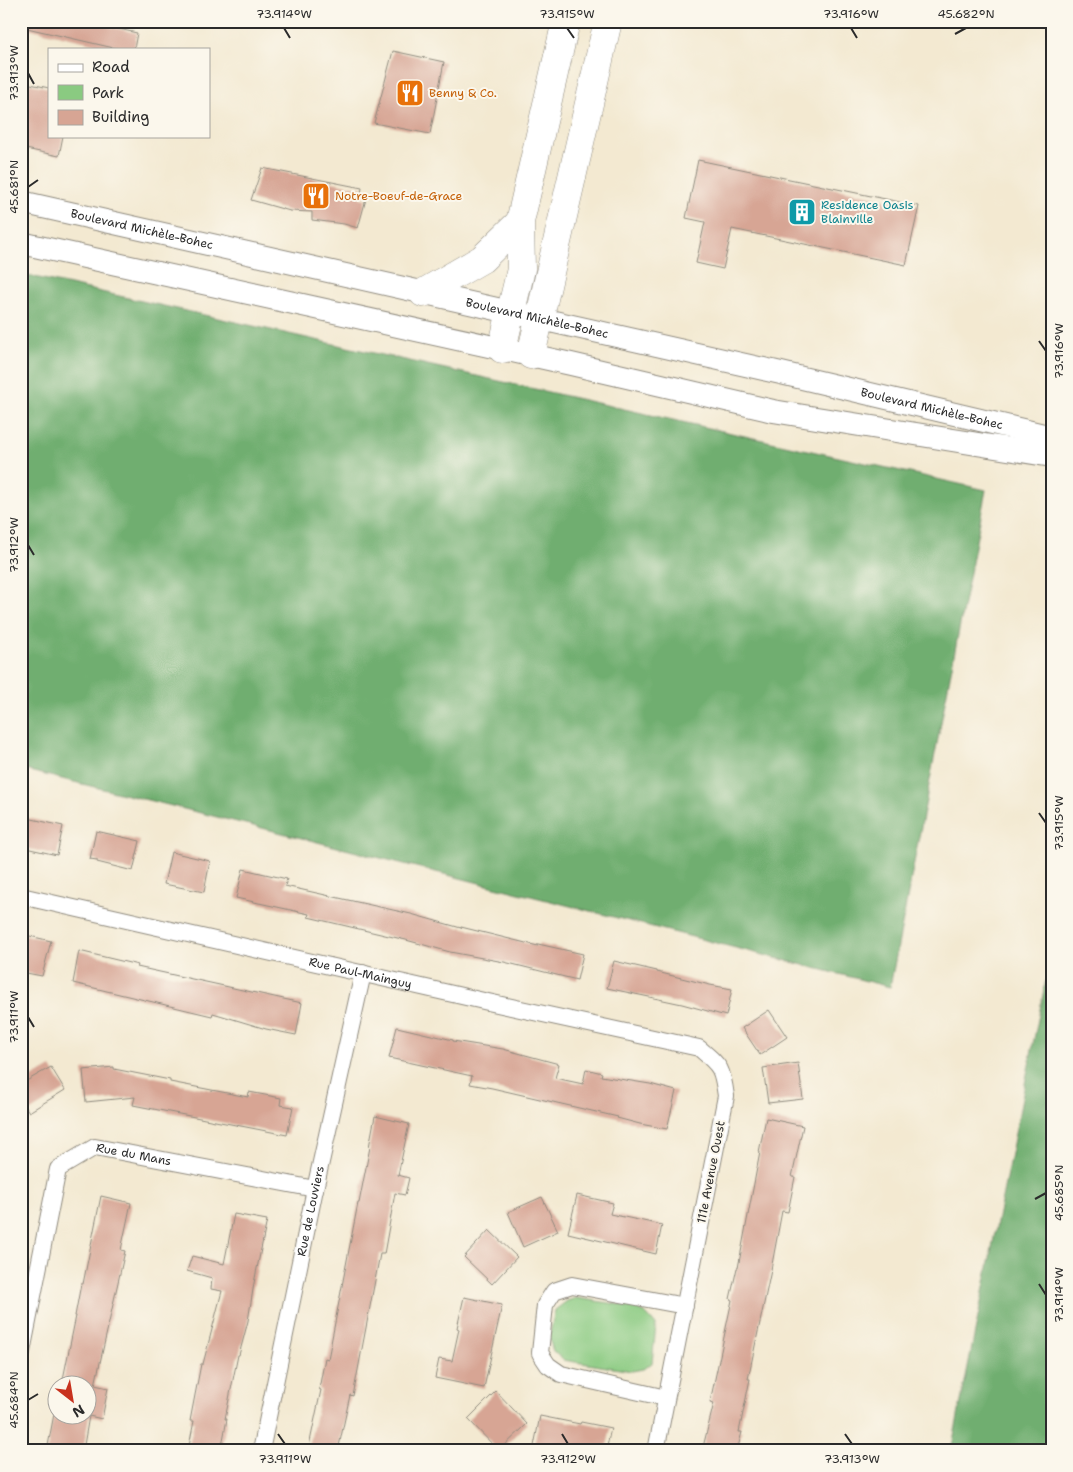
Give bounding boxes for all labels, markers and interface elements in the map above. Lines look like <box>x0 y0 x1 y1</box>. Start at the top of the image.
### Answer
text: 73.914°W <box>256 6 312 22</box>
text: 73.915°W <box>539 6 595 22</box>
text: 73.916°W <box>823 6 879 22</box>
text: 45.682°N <box>937 6 995 22</box>
text: 73.913°W <box>6 45 22 101</box>
legend <box>48 48 210 138</box>
text: Road <box>92 57 130 77</box>
restaurant icon: Benny & Co. <box>395 78 425 108</box>
text: Park <box>92 83 124 103</box>
place label: Benny & Co. <box>429 85 497 101</box>
text: Building <box>92 107 149 127</box>
text: 45.681°N <box>6 160 22 214</box>
restaurant icon: Notre-Boeuf-de-Grace <box>301 181 331 211</box>
place label: Notre-Boeuf-de-Grace <box>335 188 463 204</box>
building icon: Residence Oasis Blainville <box>787 197 817 227</box>
place label: Residence Oasis Blainville <box>821 197 914 227</box>
street label: Boulevard Michèle-Bohec <box>69 205 215 253</box>
street label: Boulevard Michèle-Bohec <box>464 294 610 342</box>
text: 73.916°W <box>1051 323 1067 379</box>
street label: Boulevard Michèle-Bohec <box>859 384 1005 433</box>
text: 73.912°W <box>6 517 22 573</box>
text: 73.915°W <box>1051 795 1067 851</box>
street label: Rue Paul-Mainguy <box>307 954 413 992</box>
text: 73.911°W <box>6 991 22 1043</box>
street label: 111e Avenue Ouest <box>693 1119 729 1225</box>
street label: Rue du Mans <box>95 1139 173 1169</box>
street label: Rue de Louviers <box>293 1164 328 1258</box>
text: 45.685°N <box>1051 1165 1067 1221</box>
text: 73.914°W <box>1051 1267 1067 1323</box>
text: 45.684°N <box>6 1371 22 1429</box>
north arrow <box>48 1374 98 1424</box>
text: N <box>69 1401 88 1422</box>
text: 73.911°W <box>259 1451 311 1467</box>
text: 73.912°W <box>540 1451 596 1467</box>
text: 73.913°W <box>824 1451 880 1467</box>

